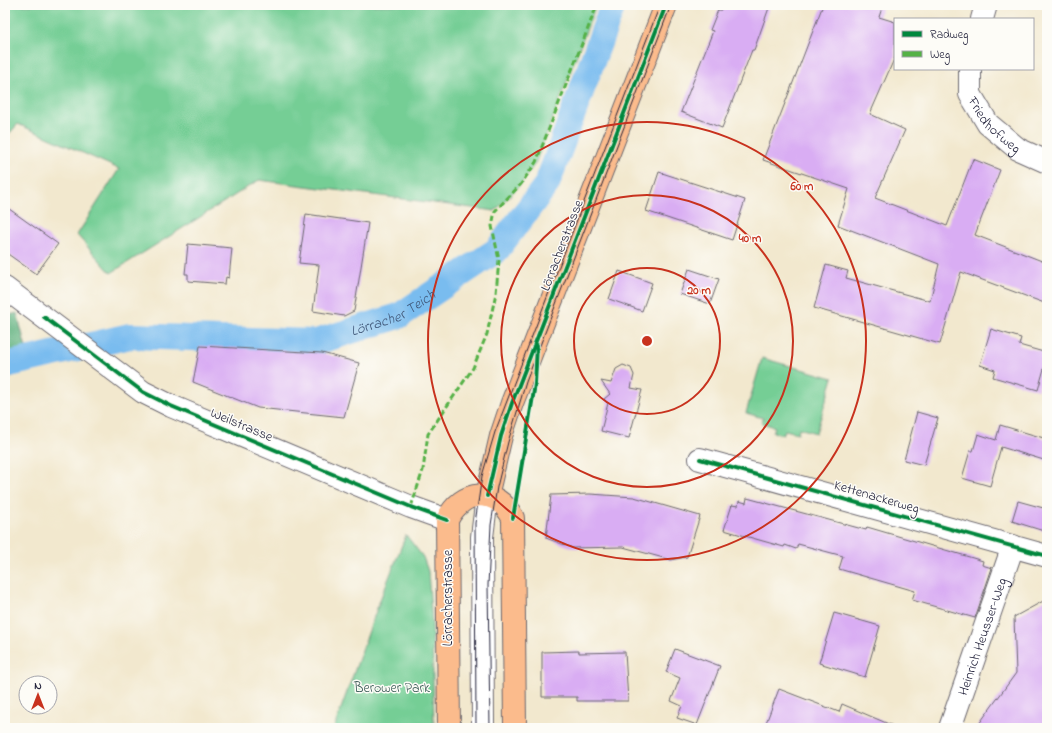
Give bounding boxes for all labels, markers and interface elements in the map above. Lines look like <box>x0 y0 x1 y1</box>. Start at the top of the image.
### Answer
legend <box>894 18 1034 70</box>
text: Radweg <box>930 26 969 45</box>
text: Weg <box>930 46 950 65</box>
street label: Friedhofweg <box>961 92 1025 160</box>
text: 60 m <box>790 178 814 196</box>
street label: Lörracherstrasse <box>535 196 590 294</box>
text: 40 m <box>738 230 762 248</box>
text: 20 m <box>686 282 711 300</box>
water label: Lörracher Teich <box>348 284 441 342</box>
centre of rings <box>640 334 654 348</box>
street label: Weilstrasse <box>207 403 277 448</box>
street label: Kettenackerweg <box>831 475 922 521</box>
street label: Lörracherstrasse <box>438 549 459 646</box>
street label: Heinrich Heusser-Weg <box>953 575 1014 698</box>
north arrow <box>18 675 58 715</box>
text: N <box>34 678 42 694</box>
park label: Berower Park <box>353 678 431 699</box>

